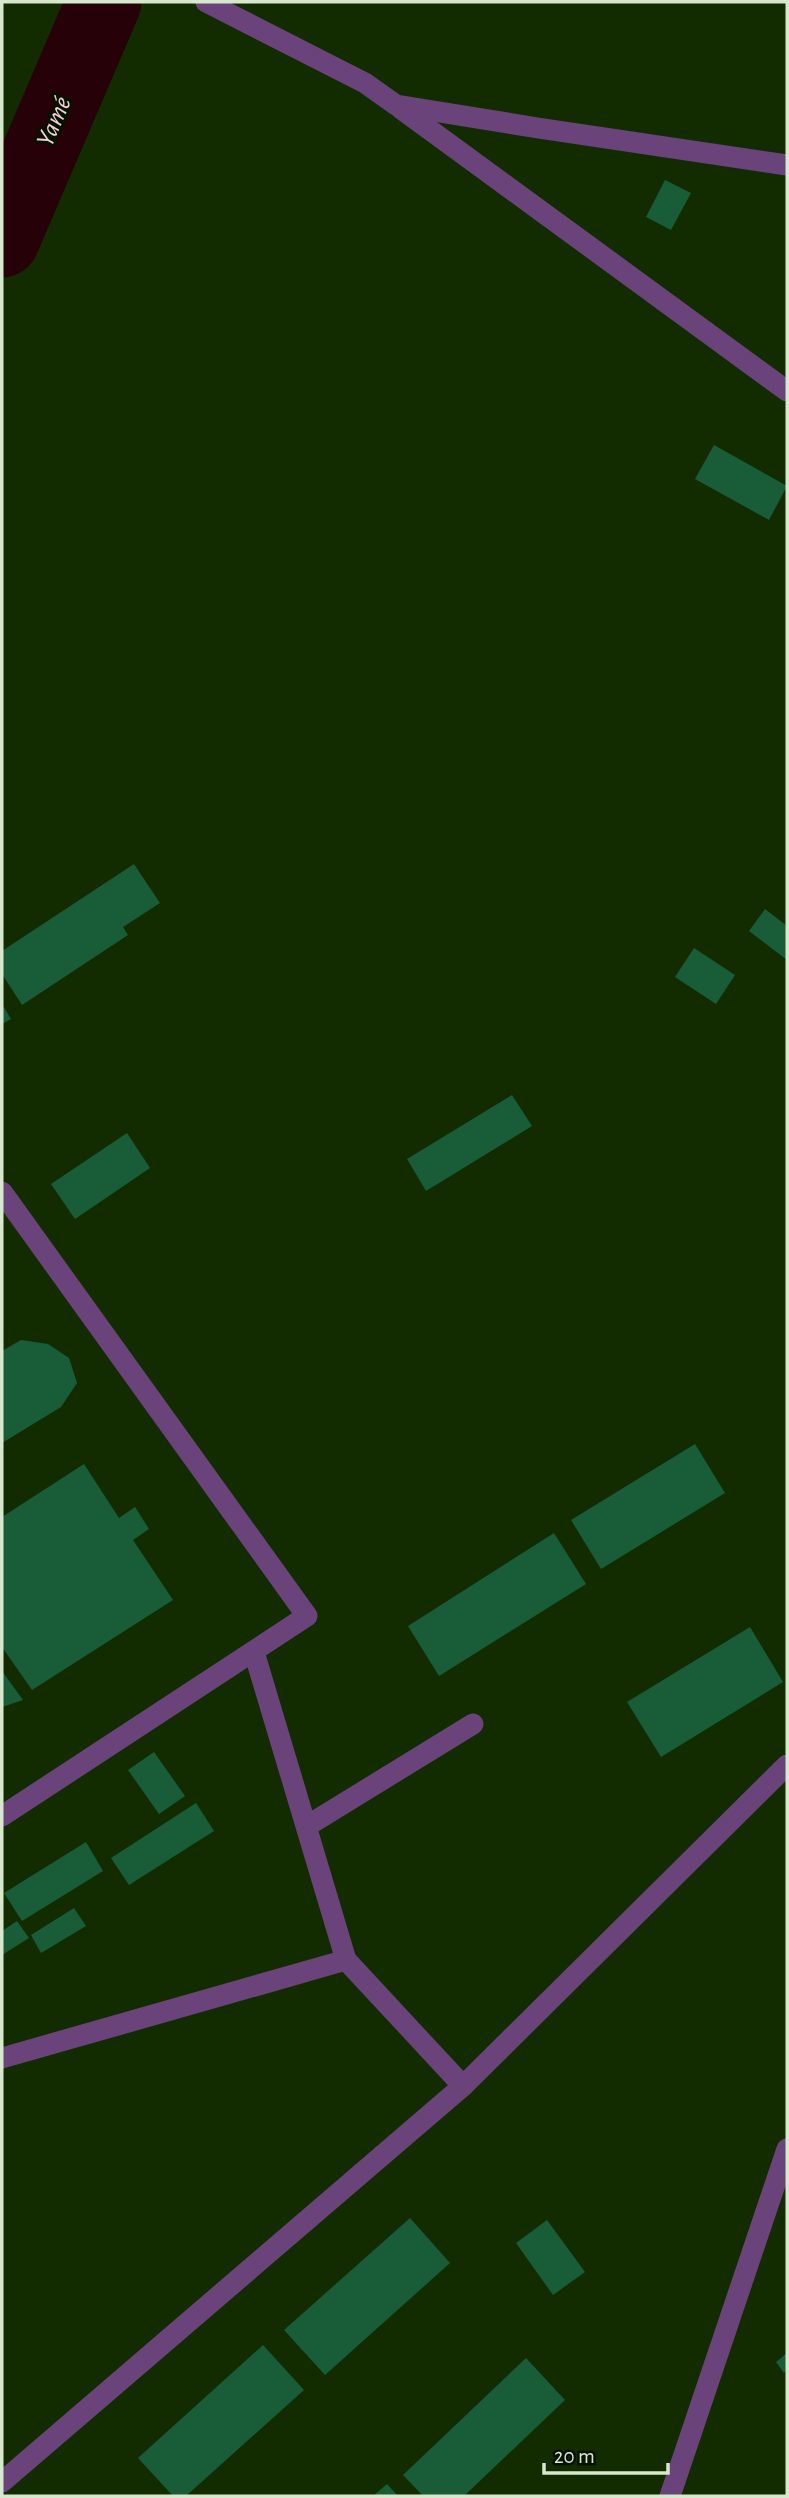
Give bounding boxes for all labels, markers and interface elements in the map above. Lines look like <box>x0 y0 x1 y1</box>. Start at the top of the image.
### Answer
water label: Yamé <box>32 93 76 150</box>
scale bar <box>544 2432 668 2476</box>
text: 20 m <box>554 2446 595 2467</box>

